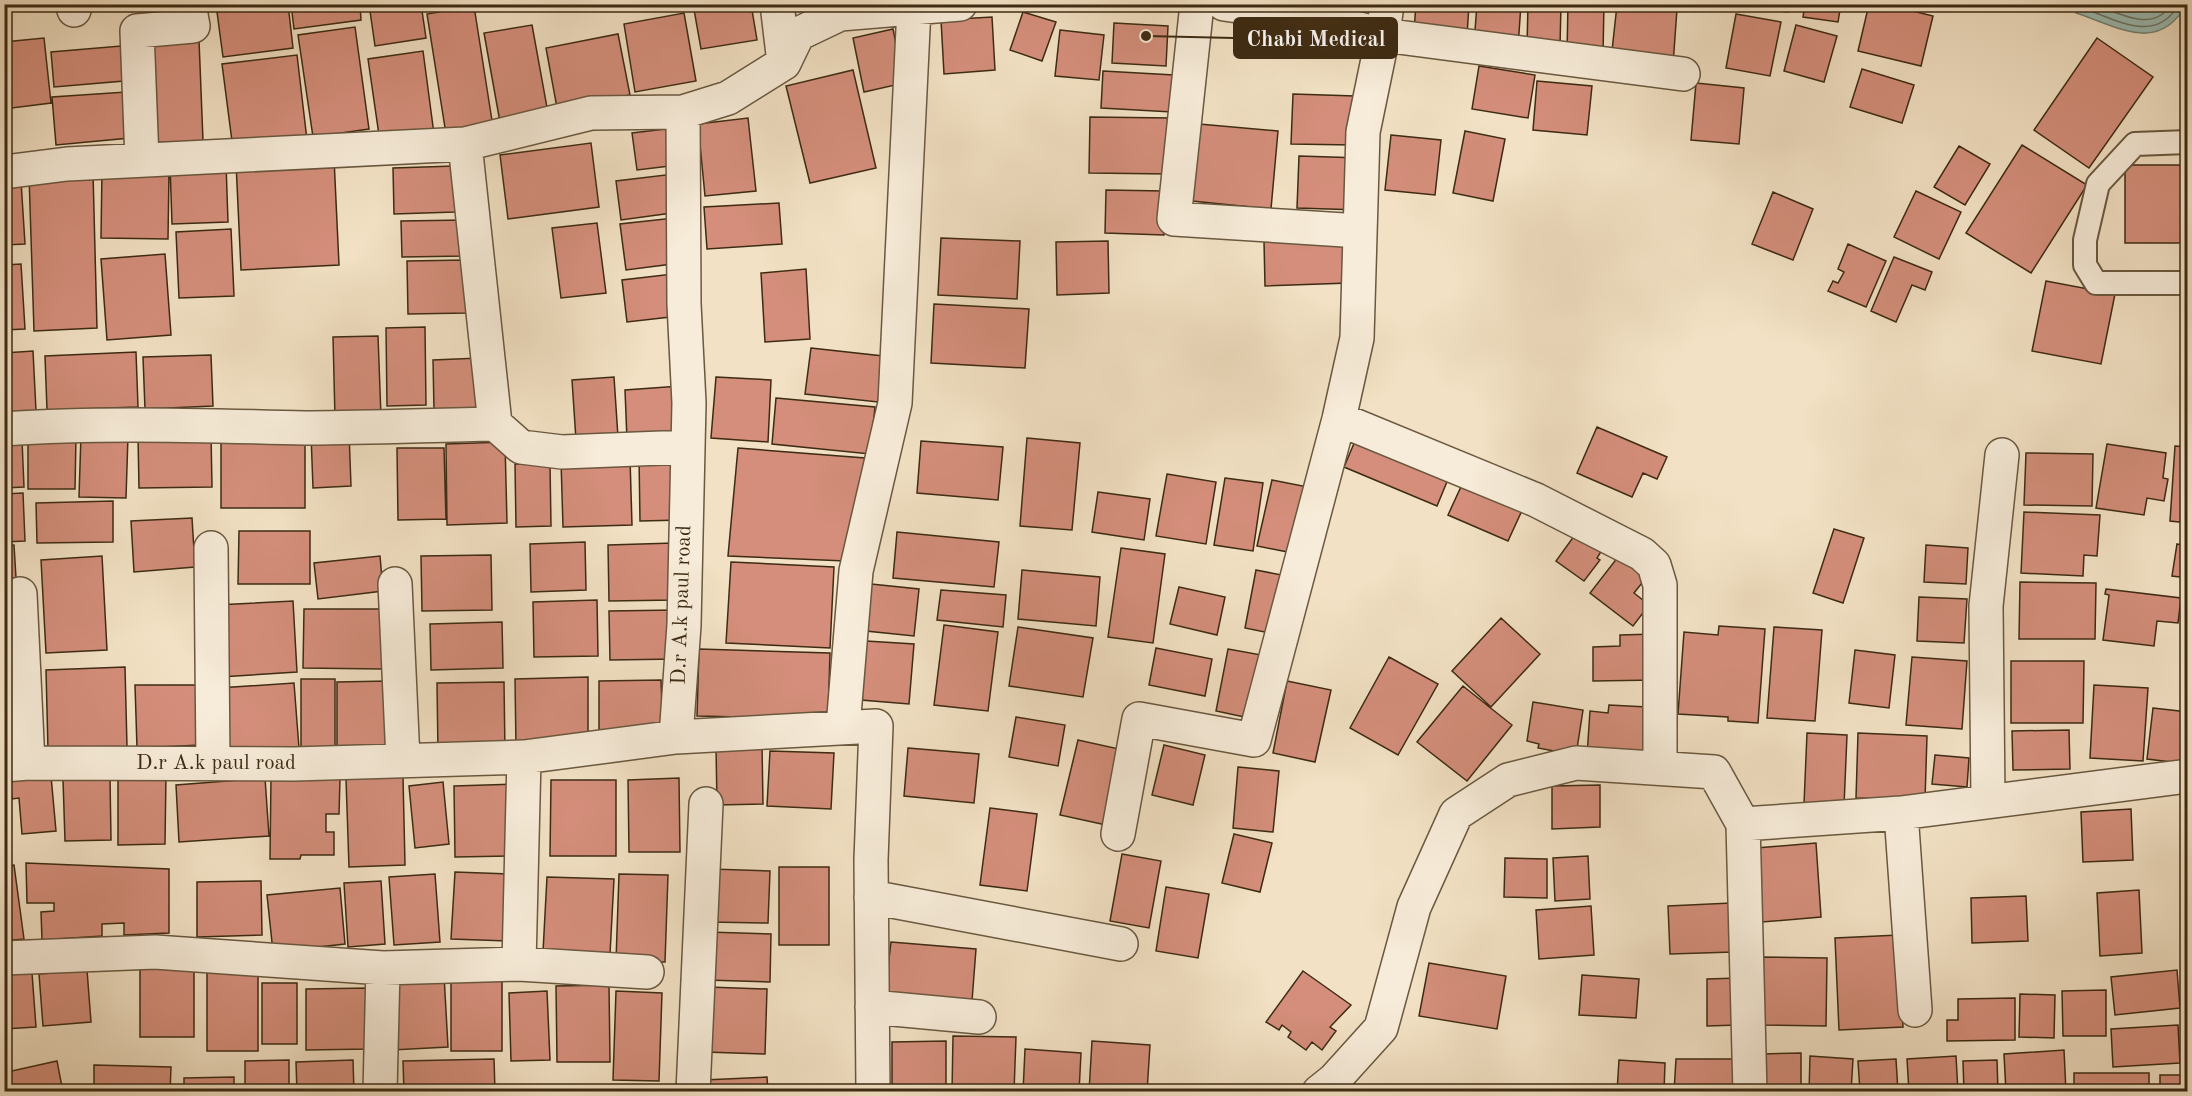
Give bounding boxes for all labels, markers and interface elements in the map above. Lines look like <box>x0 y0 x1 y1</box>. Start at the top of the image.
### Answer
callout: Chabi Medical <box>1234 18 1397 58</box>
text: Chabi Medical <box>1247 29 1386 51</box>
street label: D.r A.k paul road <box>669 525 695 685</box>
street label: D.r A.k paul road <box>136 753 296 774</box>

